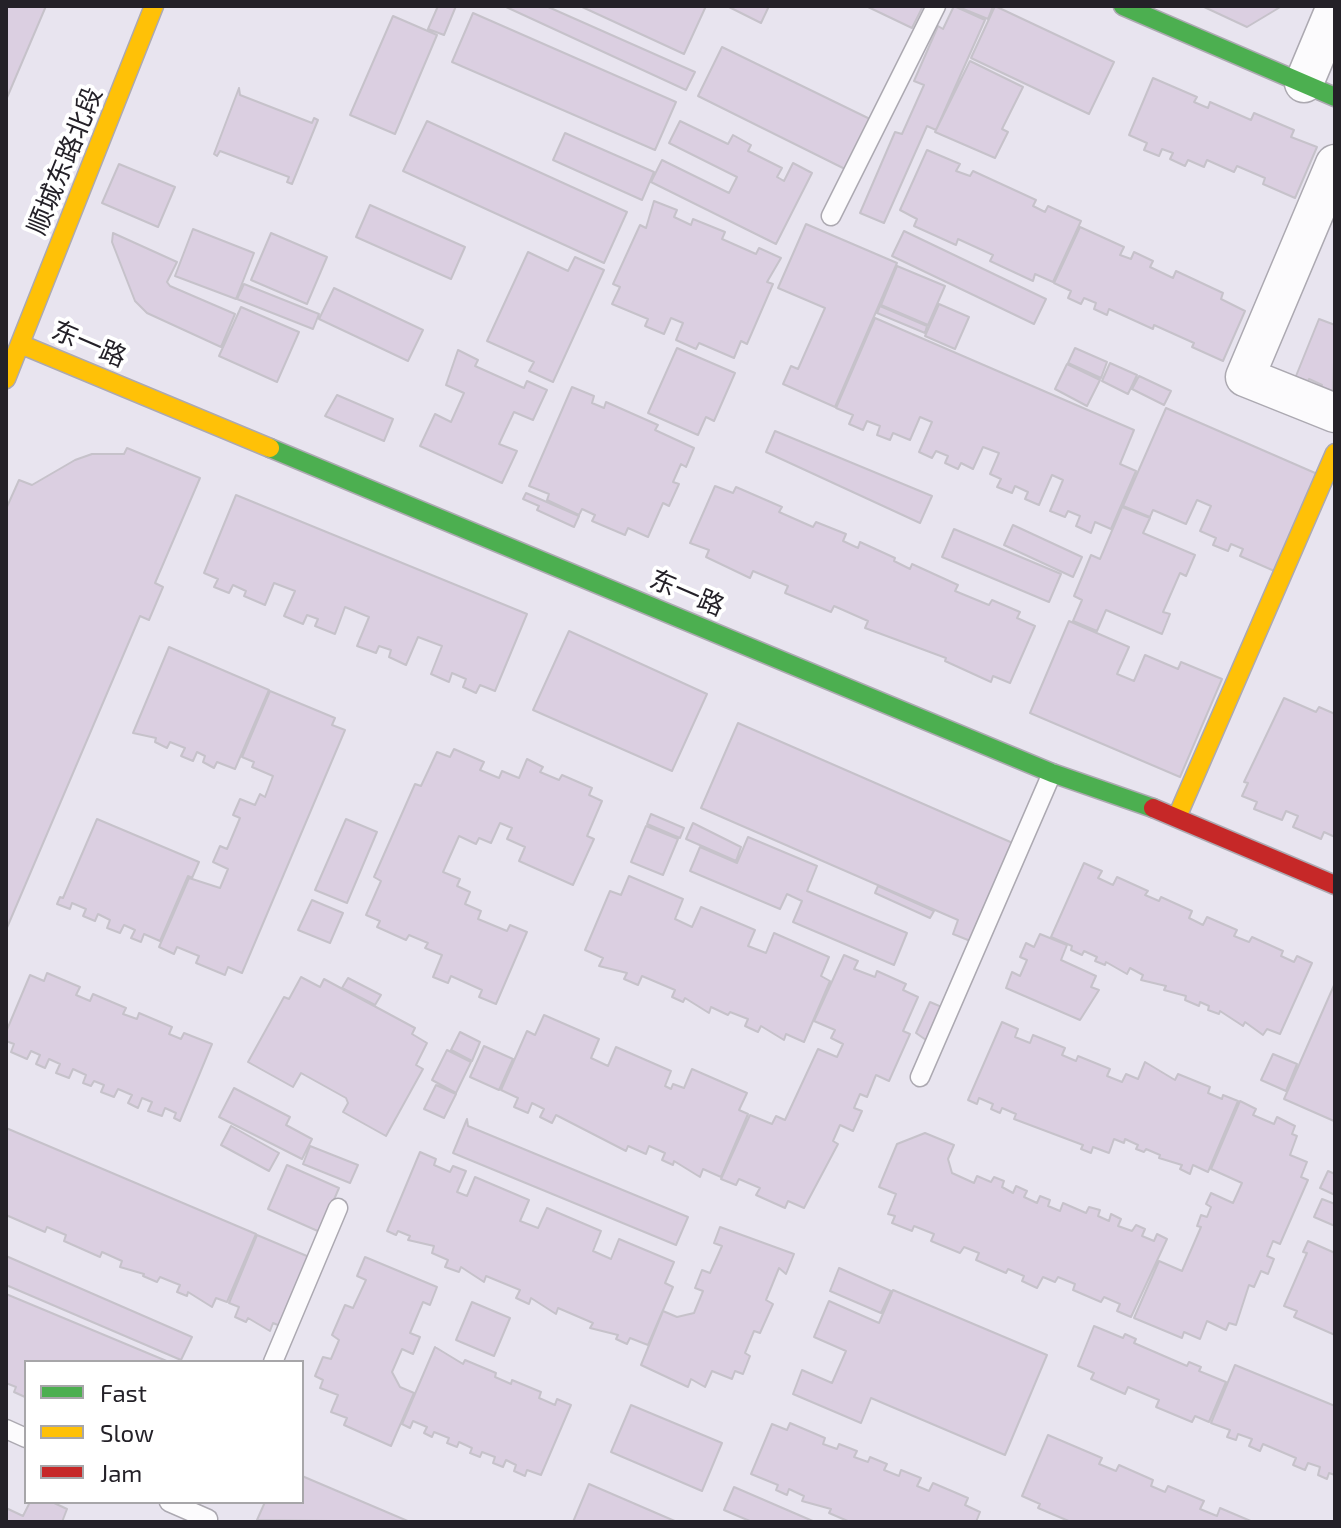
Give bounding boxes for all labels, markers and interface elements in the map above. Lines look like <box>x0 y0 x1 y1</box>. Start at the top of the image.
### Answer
street label: 顺城东路北段 <box>21 83 109 239</box>
street label: 东一路 <box>47 314 131 374</box>
street label: 东一路 <box>645 563 729 623</box>
legend <box>24 1360 304 1504</box>
text: Fast <box>100 1378 147 1407</box>
text: Slow <box>100 1418 154 1447</box>
text: Jam <box>100 1458 142 1487</box>

